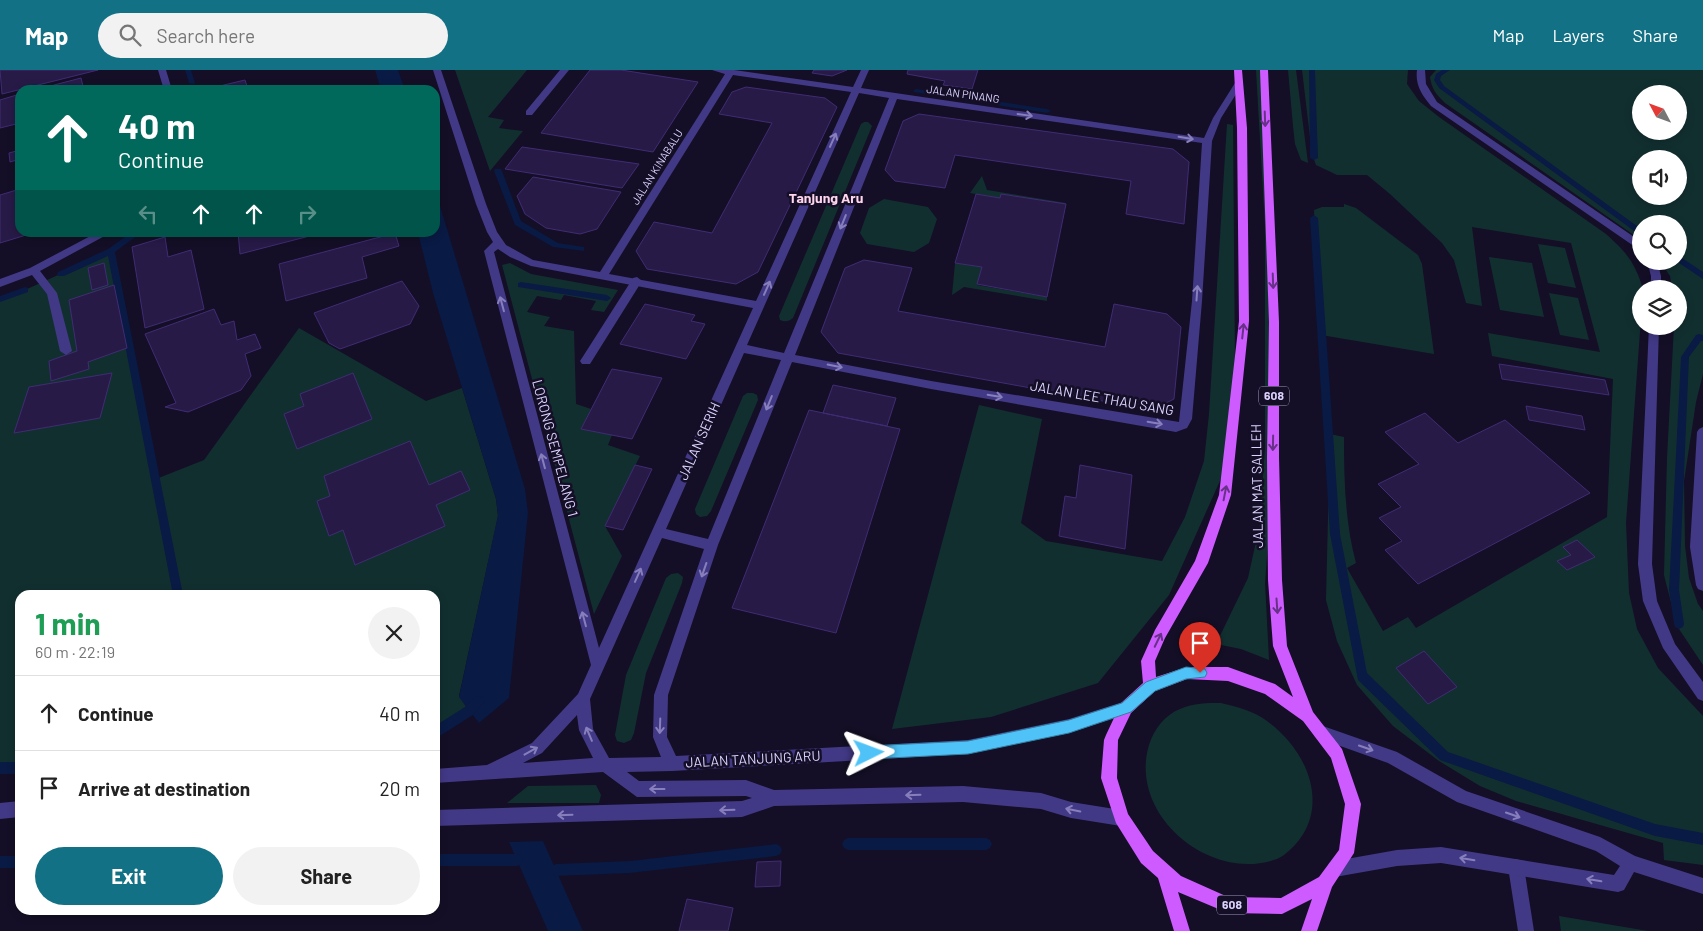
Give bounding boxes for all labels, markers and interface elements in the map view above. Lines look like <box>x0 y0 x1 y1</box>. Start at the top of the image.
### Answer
search box <box>98 13 448 58</box>
text: Map <box>25 21 68 50</box>
icon: search <box>116 21 144 49</box>
text: Search here <box>156 24 255 47</box>
text: Map <box>1492 24 1524 46</box>
text: Layers <box>1552 24 1605 46</box>
text: Share <box>1633 24 1678 46</box>
street label: JALAN PINANG <box>926 82 1000 105</box>
north arrow <box>1632 85 1688 140</box>
map controls <box>1632 85 1687 335</box>
text: 40 m <box>118 104 195 146</box>
icon: ahead <box>35 105 100 170</box>
one-way arrow <box>1017 110 1033 120</box>
one-way arrow <box>1260 110 1270 126</box>
street label: JALAN KINABALU <box>628 127 685 207</box>
one-way arrow <box>829 133 839 148</box>
one-way arrow <box>1178 133 1194 143</box>
text: Continue <box>118 146 204 172</box>
button: sound <box>1632 150 1687 205</box>
district label: Tanjung Aru <box>789 189 863 206</box>
icon: left <box>134 200 162 228</box>
icon: ahead <box>187 200 215 228</box>
icon: ahead <box>240 200 268 228</box>
icon: right <box>293 200 321 228</box>
one-way arrow <box>837 214 847 229</box>
button: search <box>1632 215 1687 270</box>
one-way arrow <box>1268 273 1277 289</box>
button: layers <box>1632 280 1687 335</box>
one-way arrow <box>762 281 772 296</box>
one-way arrow <box>1193 285 1202 301</box>
one-way arrow <box>497 296 507 312</box>
one-way arrow <box>1238 324 1248 340</box>
one-way arrow <box>826 362 842 372</box>
street label: JALAN LEE THAU SANG <box>1029 376 1175 419</box>
street label: LORONG SEMPELANG 1 <box>529 378 582 518</box>
road number: 608 <box>1259 386 1289 406</box>
one-way arrow <box>986 391 1002 401</box>
one-way arrow <box>764 394 773 410</box>
street label: JALAN SERIH <box>674 399 723 482</box>
one-way arrow <box>1146 418 1162 428</box>
street label: JALAN MAT SALLEH <box>1247 424 1266 548</box>
one-way arrow <box>1268 435 1278 451</box>
one-way arrow <box>538 454 547 470</box>
one-way arrow <box>1220 485 1230 501</box>
one-way arrow <box>699 562 708 578</box>
one-way arrow <box>634 568 644 583</box>
one-way arrow <box>1273 598 1282 614</box>
text: 1 min <box>35 605 101 641</box>
button: close <box>368 607 420 659</box>
one-way arrow <box>579 611 588 627</box>
pin <box>1179 622 1221 673</box>
icon: arrive <box>1186 629 1214 657</box>
one-way arrow <box>1154 633 1163 648</box>
text: 60 m · 22:19 <box>35 642 115 661</box>
icon: ahead <box>35 699 63 727</box>
text: Continue <box>78 702 154 725</box>
text: 40 m <box>379 702 420 725</box>
one-way arrow <box>656 718 665 734</box>
position arrow <box>842 726 894 778</box>
one-way arrow <box>584 727 593 742</box>
one-way arrow <box>1358 744 1373 753</box>
one-way arrow <box>523 746 538 756</box>
street label: JALAN TANJUNG ARU <box>685 746 821 771</box>
icon: arrive <box>35 774 63 802</box>
text: Arrive at destination <box>78 777 250 800</box>
text: 20 m <box>380 777 420 800</box>
one-way arrow <box>650 784 666 794</box>
one-way arrow <box>905 791 921 800</box>
one-way arrow <box>720 805 736 814</box>
one-way arrow <box>1066 805 1082 814</box>
one-way arrow <box>557 810 573 819</box>
one-way arrow <box>1505 811 1520 820</box>
button: Exit <box>35 847 223 905</box>
button: Share <box>233 847 420 905</box>
one-way arrow <box>1460 854 1476 864</box>
one-way arrow <box>1586 875 1602 885</box>
road number: 608 <box>1217 896 1247 914</box>

